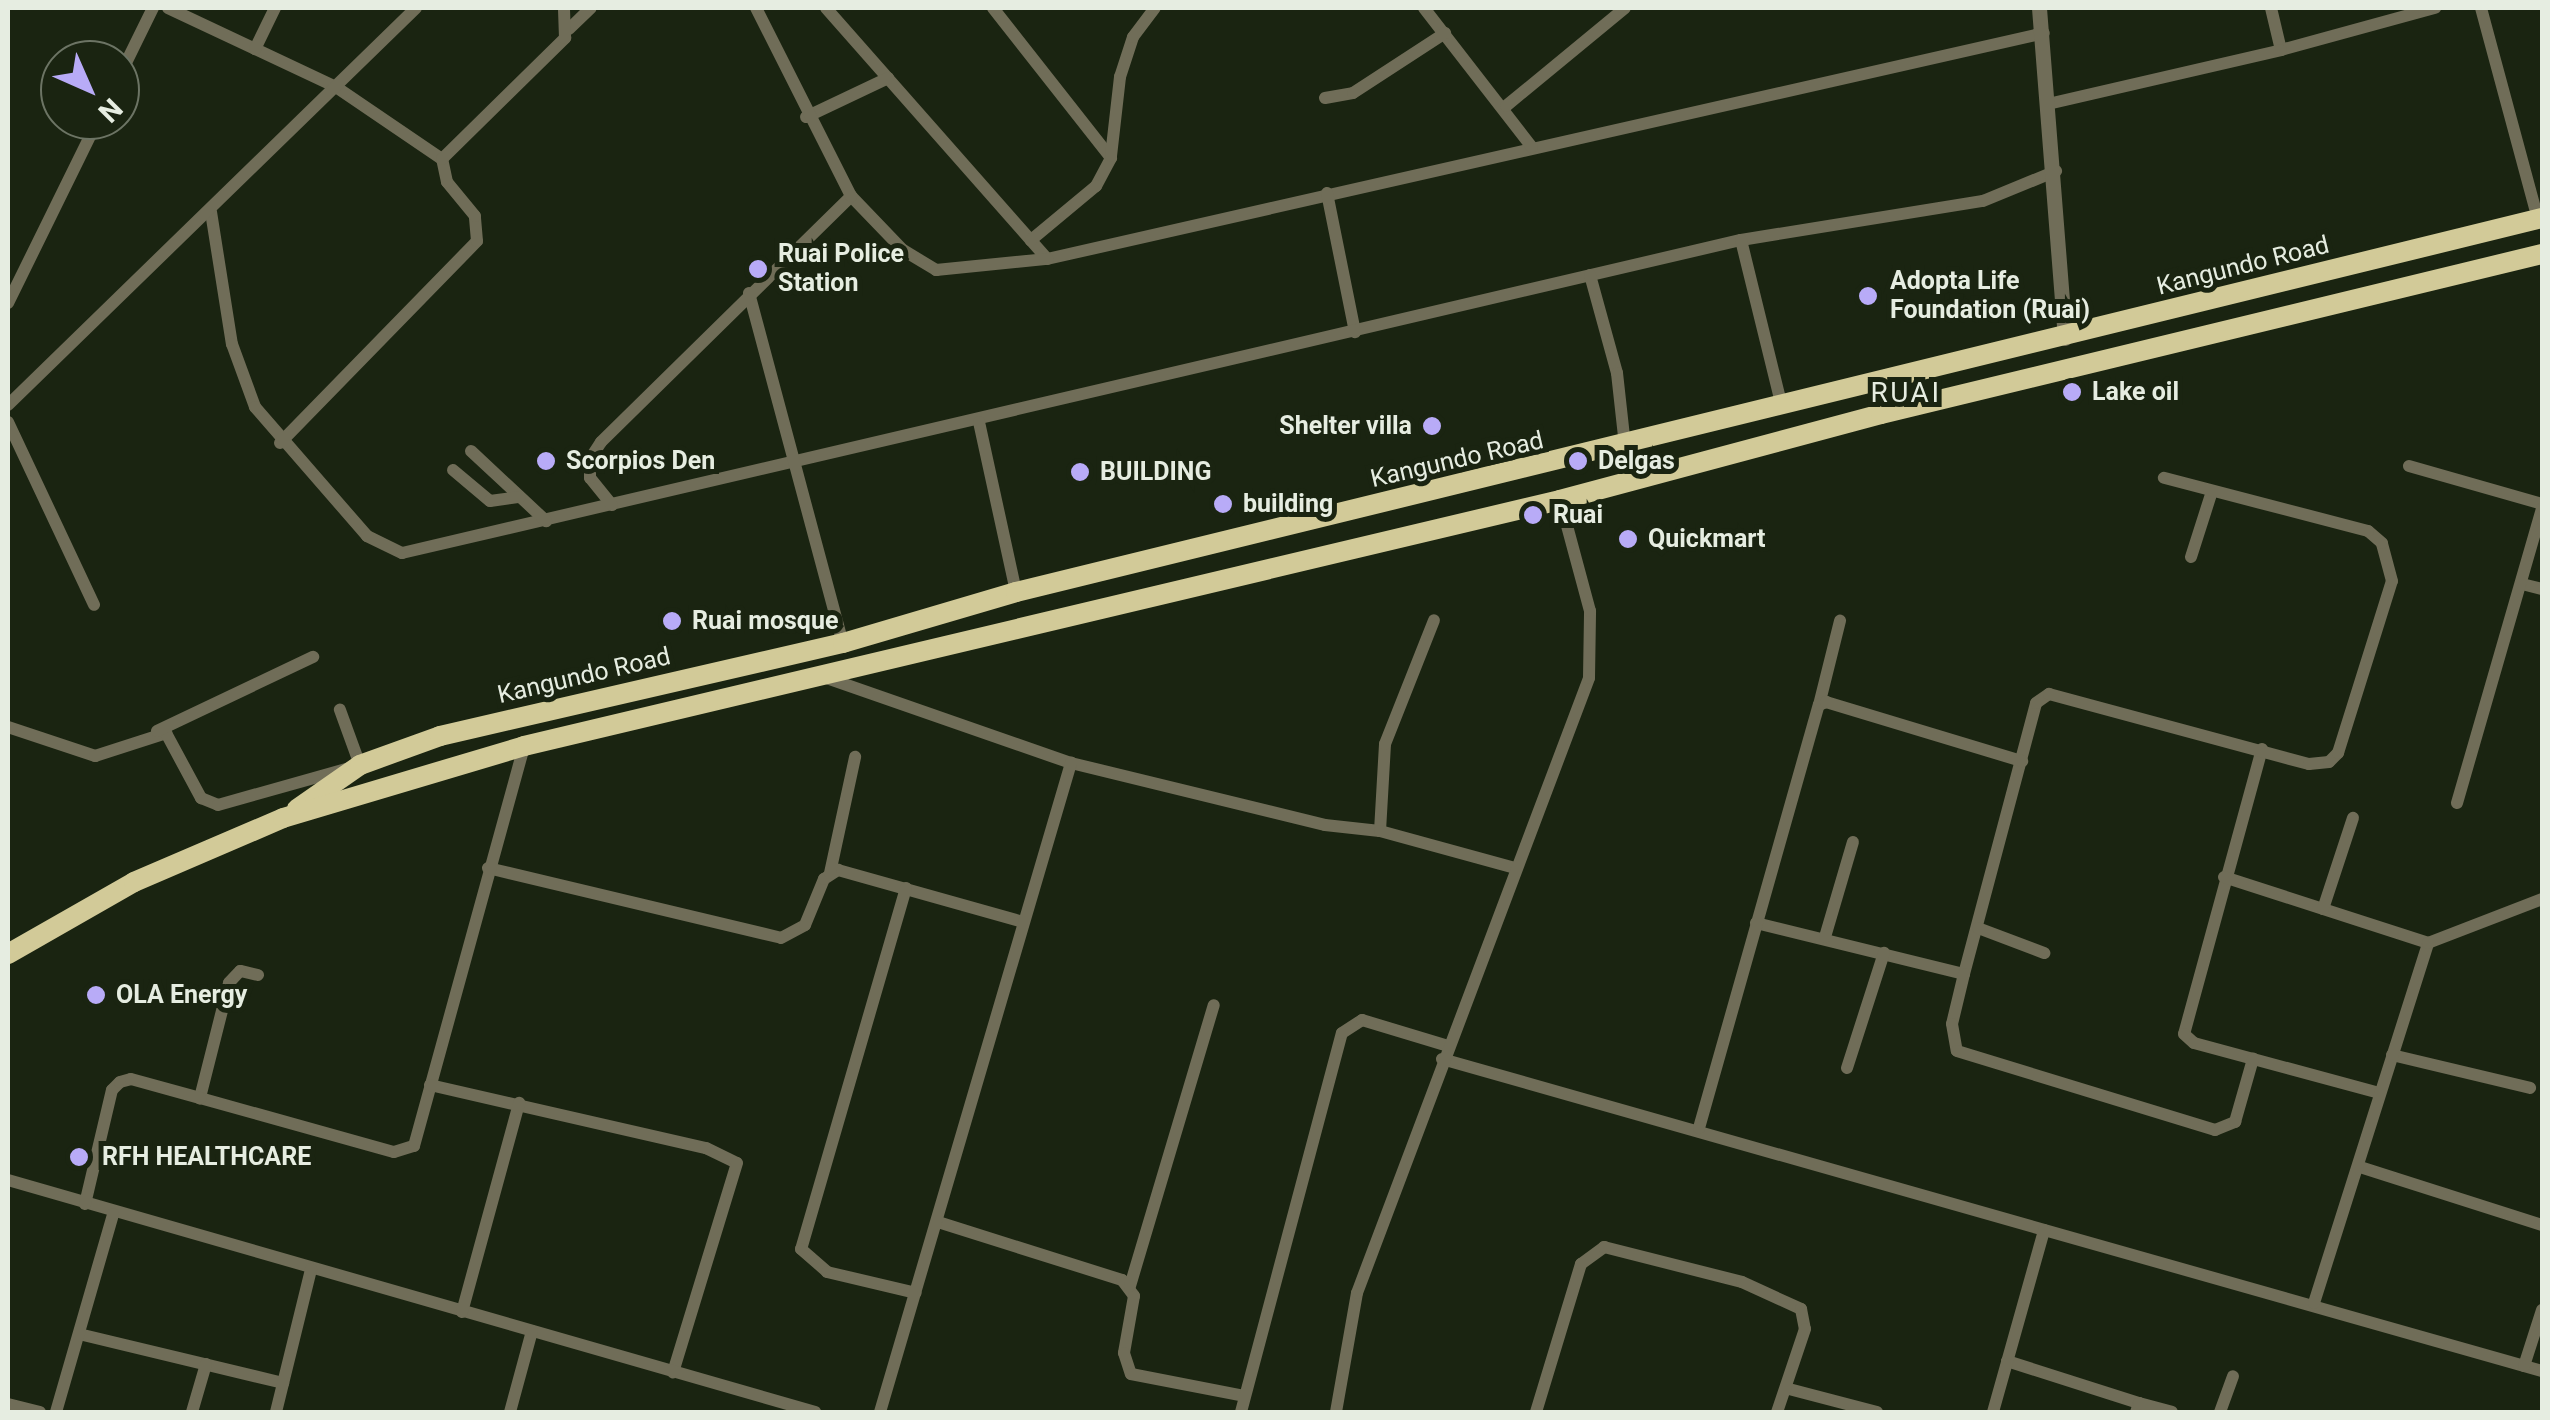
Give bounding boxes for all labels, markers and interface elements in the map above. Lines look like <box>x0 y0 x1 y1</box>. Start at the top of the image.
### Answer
north arrow <box>40 40 140 140</box>
text: N <box>92 91 129 129</box>
street label: Kangundo Road <box>2154 230 2332 302</box>
place label: Ruai Police Station <box>778 240 904 299</box>
marker: Ruai Police Station <box>747 258 769 280</box>
place label: Adopta Life Foundation (Ruai) <box>1890 267 2090 326</box>
marker: Adopta Life Foundation (Ruai) <box>1855 283 1881 309</box>
district label: RUAI <box>1871 376 1941 410</box>
place label: Lake oil <box>2092 377 2179 407</box>
marker: Lake oil <box>2061 381 2083 403</box>
place label: Shelter villa <box>1279 411 1412 441</box>
marker: Shelter villa <box>1421 415 1443 437</box>
street label: Kangundo Road <box>1368 426 1546 494</box>
place label: Scorpios Den <box>566 446 715 476</box>
place label: Delgas <box>1598 446 1675 476</box>
marker: Scorpios Den <box>535 450 557 472</box>
marker: Delgas <box>1567 450 1589 472</box>
place label: BUILDING <box>1100 457 1212 487</box>
marker: BUILDING <box>1069 461 1091 483</box>
place label: building <box>1243 489 1333 519</box>
marker: building <box>1212 493 1234 515</box>
place label: Ruai <box>1553 500 1603 530</box>
marker: Ruai <box>1522 504 1544 526</box>
place label: Quickmart <box>1648 524 1765 554</box>
marker: Quickmart <box>1617 528 1639 550</box>
place label: Ruai mosque <box>692 606 838 636</box>
marker: Ruai mosque <box>661 610 683 632</box>
street label: Kangundo Road <box>495 642 673 710</box>
place label: OLA Energy <box>116 980 247 1010</box>
marker: OLA Energy <box>85 984 107 1006</box>
place label: RFH HEALTHCARE <box>102 1142 311 1172</box>
marker: RFH HEALTHCARE <box>66 1144 92 1170</box>

